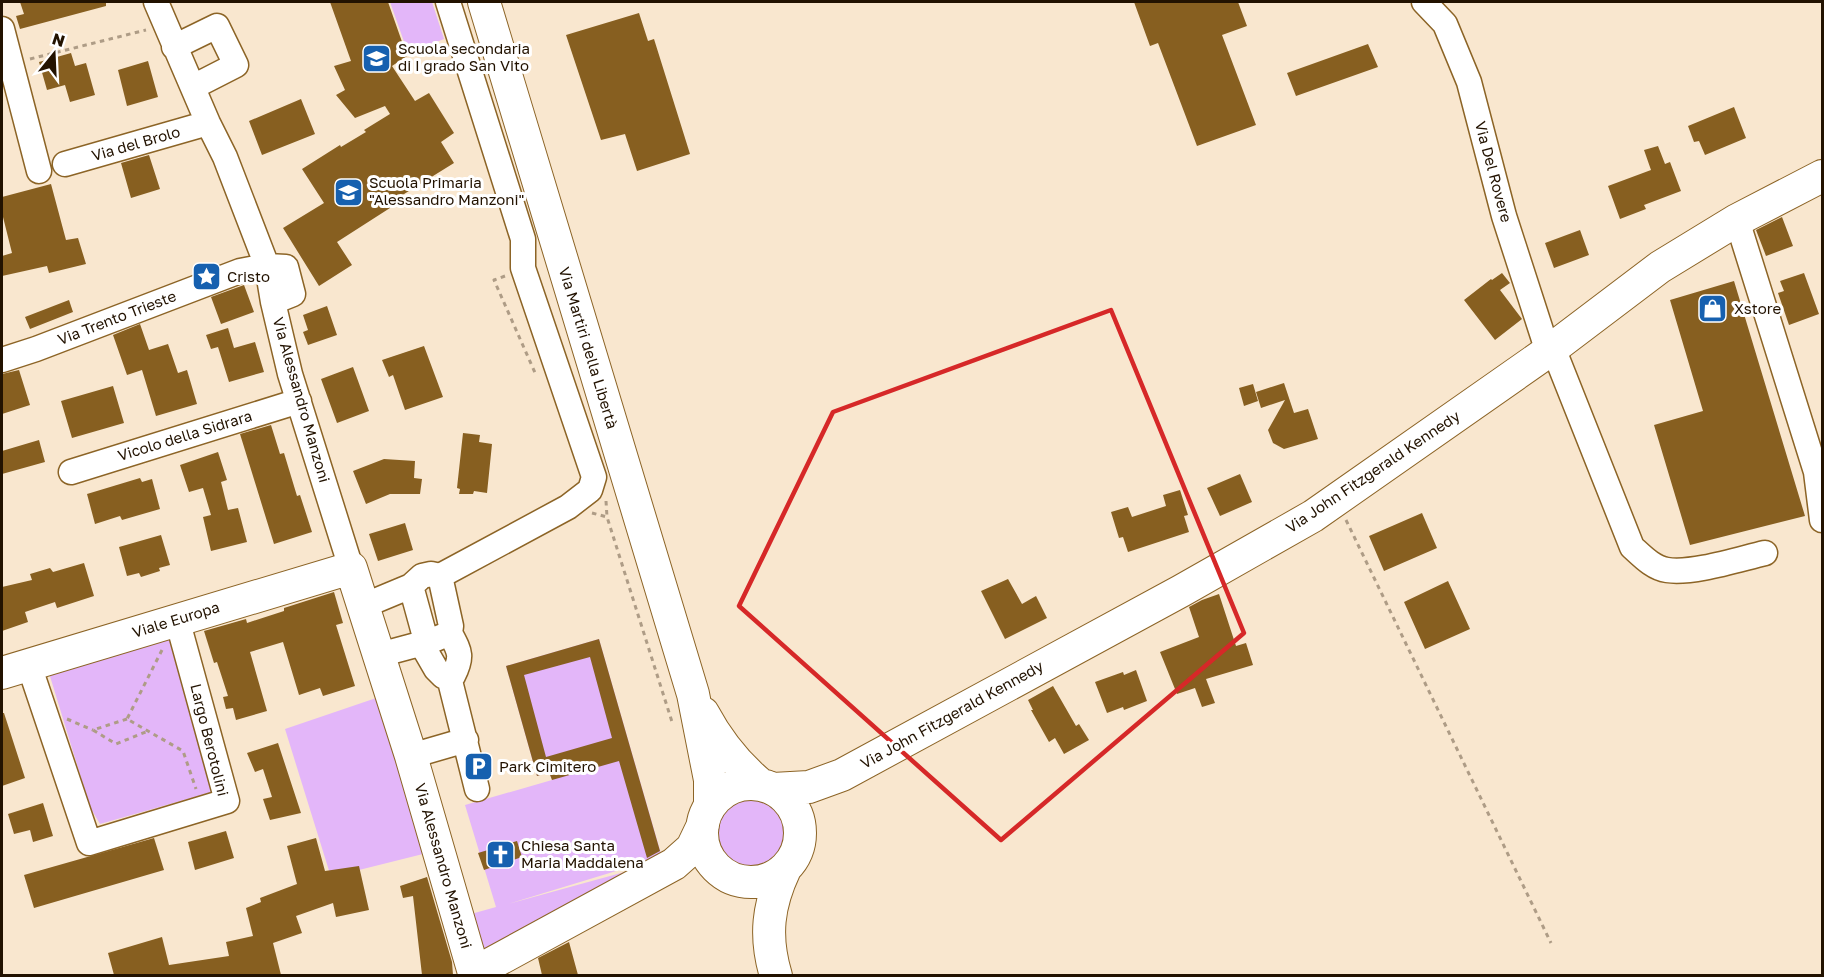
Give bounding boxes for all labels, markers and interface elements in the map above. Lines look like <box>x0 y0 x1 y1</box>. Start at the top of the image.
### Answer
north arrow <box>24 24 84 84</box>
text: N <box>50 28 68 51</box>
place label: Scuola secondaria di I grado San Vito <box>398 39 530 74</box>
school or university icon: Scuola secondaria di I grado San Vito <box>361 42 393 74</box>
street label: Via Del Rovere <box>1472 119 1516 225</box>
street label: Via del Brolo <box>89 122 182 164</box>
place label: Scuola Primaria "Alessandro Manzoni" <box>369 173 524 208</box>
school or university icon: Scuola Primaria "Alessandro Manzoni" <box>332 176 364 208</box>
place icon: Cristo <box>190 261 222 293</box>
street label: Via Martiri della Libertà <box>556 265 622 431</box>
place label: Cristo <box>227 267 270 285</box>
street label: Via Trento Trieste <box>55 286 179 348</box>
shop icon: Xstore <box>1697 293 1729 325</box>
place label: Xstore <box>1734 299 1781 317</box>
street label: Via Alessandro Manzoni <box>270 315 334 484</box>
street label: Vicolo della Sidrara <box>115 406 254 464</box>
street label: Via John Fitzgerald Kennedy <box>1282 406 1463 536</box>
street label: Viale Europa <box>130 597 222 641</box>
street label: Via John Fitzgerald Kennedy <box>857 656 1046 772</box>
street label: Largo Berotolini <box>187 682 233 798</box>
parking icon: Park Cimitero <box>462 751 494 783</box>
place label: Park Cimitero <box>499 757 596 775</box>
street label: Via Alessandro Manzoni <box>412 781 476 950</box>
place label: Chiesa Santa Maria Maddalena <box>521 836 644 871</box>
church icon: Chiesa Santa Maria Maddalena <box>484 839 516 871</box>

